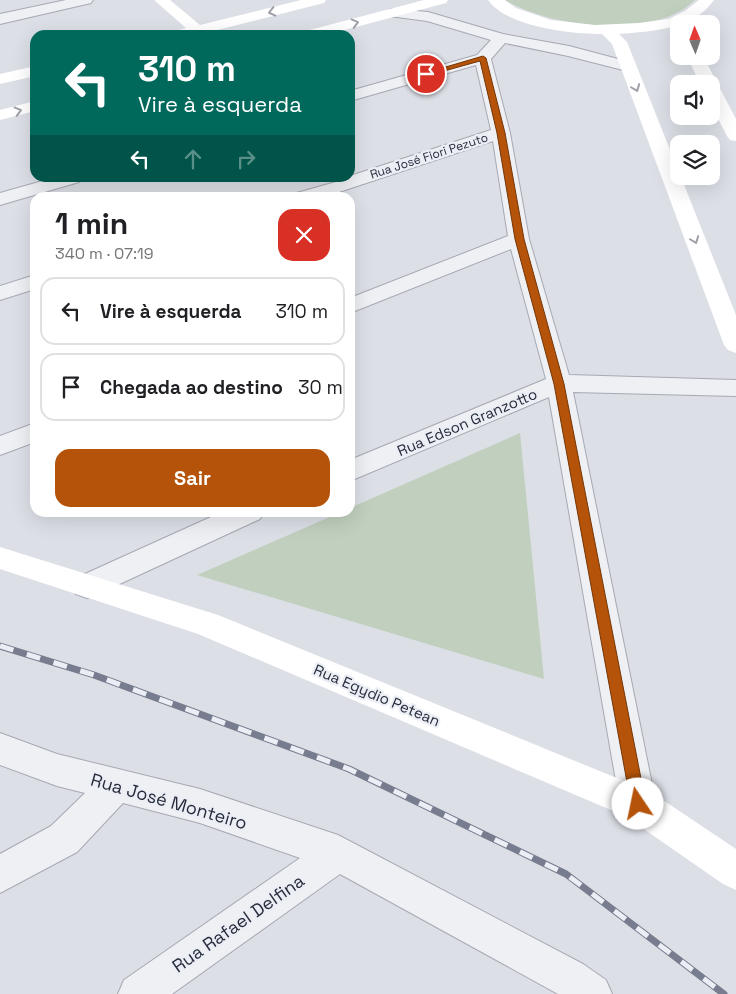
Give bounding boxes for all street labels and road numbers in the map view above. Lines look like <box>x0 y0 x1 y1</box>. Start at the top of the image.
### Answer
street label: Rua José Fiori Pezuto <box>368 129 490 183</box>
street label: Rua Edson Granzotto <box>394 384 540 460</box>
street label: Rua Egydio Petean <box>311 660 443 730</box>
street label: Rua José Monteiro <box>88 768 250 834</box>
street label: Rua Rafael Delfina <box>167 869 309 977</box>

